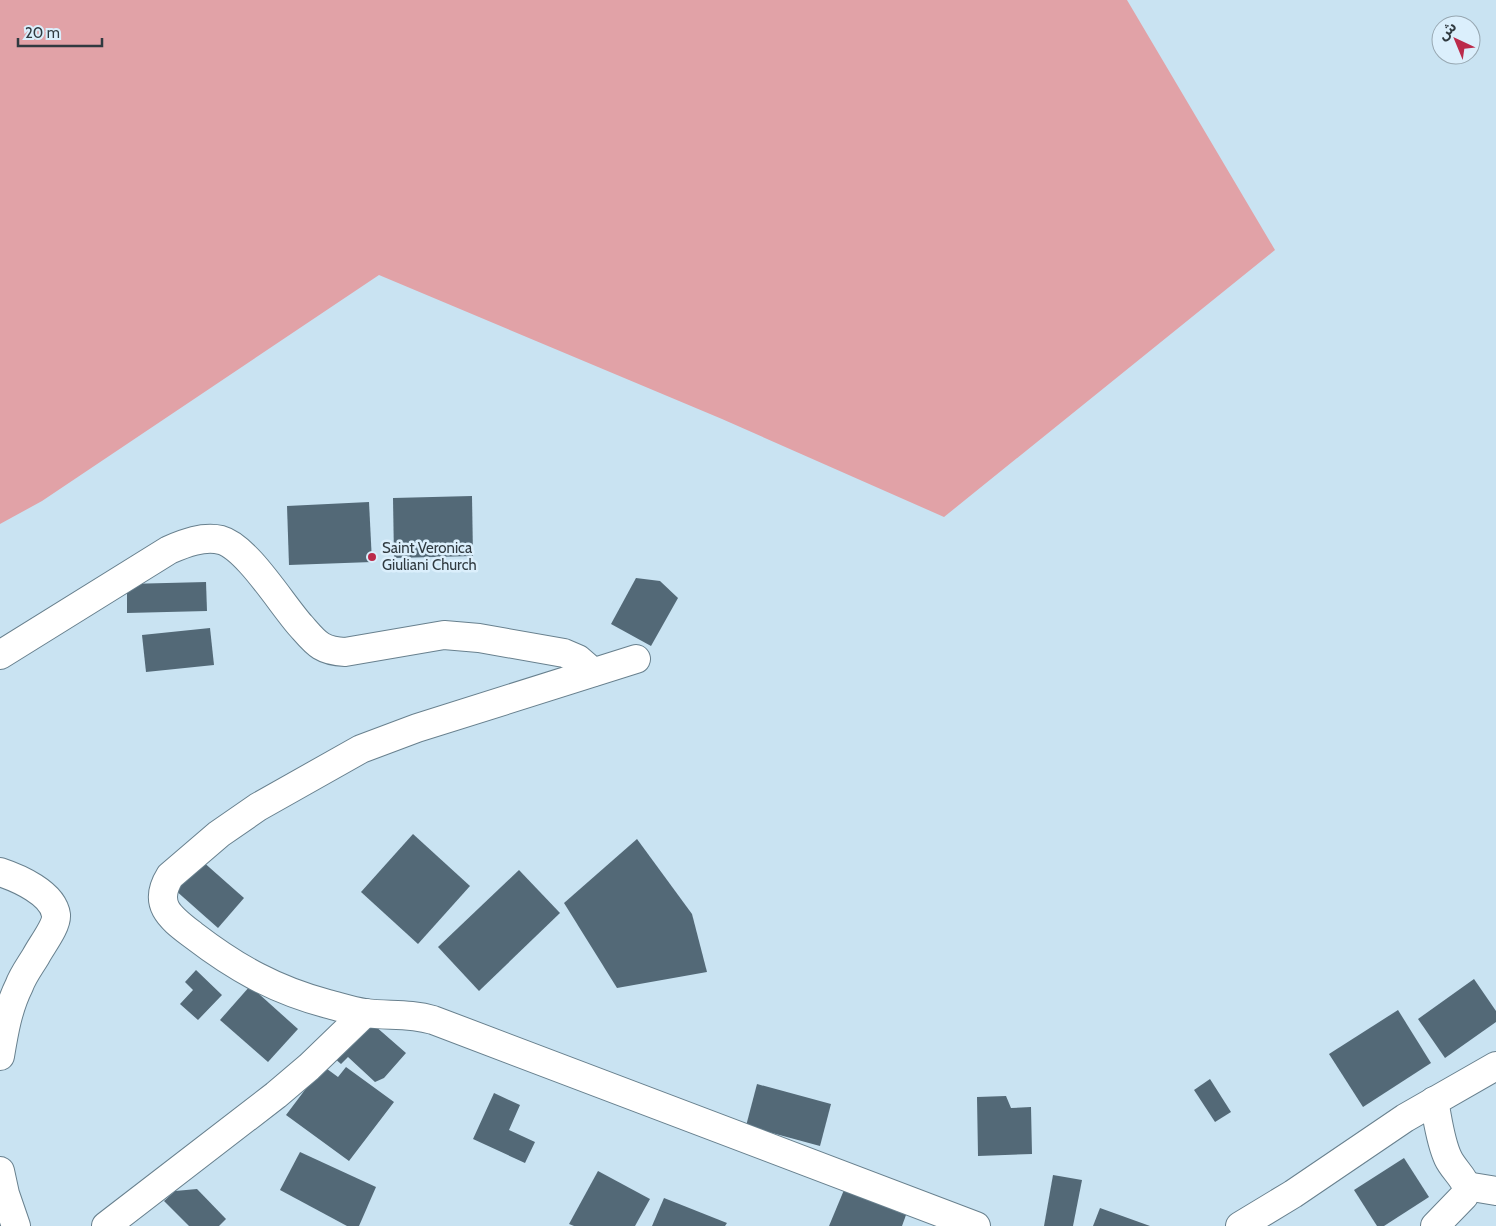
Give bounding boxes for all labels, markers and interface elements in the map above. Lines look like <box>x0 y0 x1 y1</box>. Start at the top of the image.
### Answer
scale bar <box>18 15 101 47</box>
north arrow <box>1431 15 1481 65</box>
text: ش <box>1434 18 1460 44</box>
text: 20 m <box>25 24 60 42</box>
place label: Saint Veronica Giuliani Church <box>382 539 477 574</box>
marker: Saint Veronica Giuliani Church <box>366 551 378 563</box>

